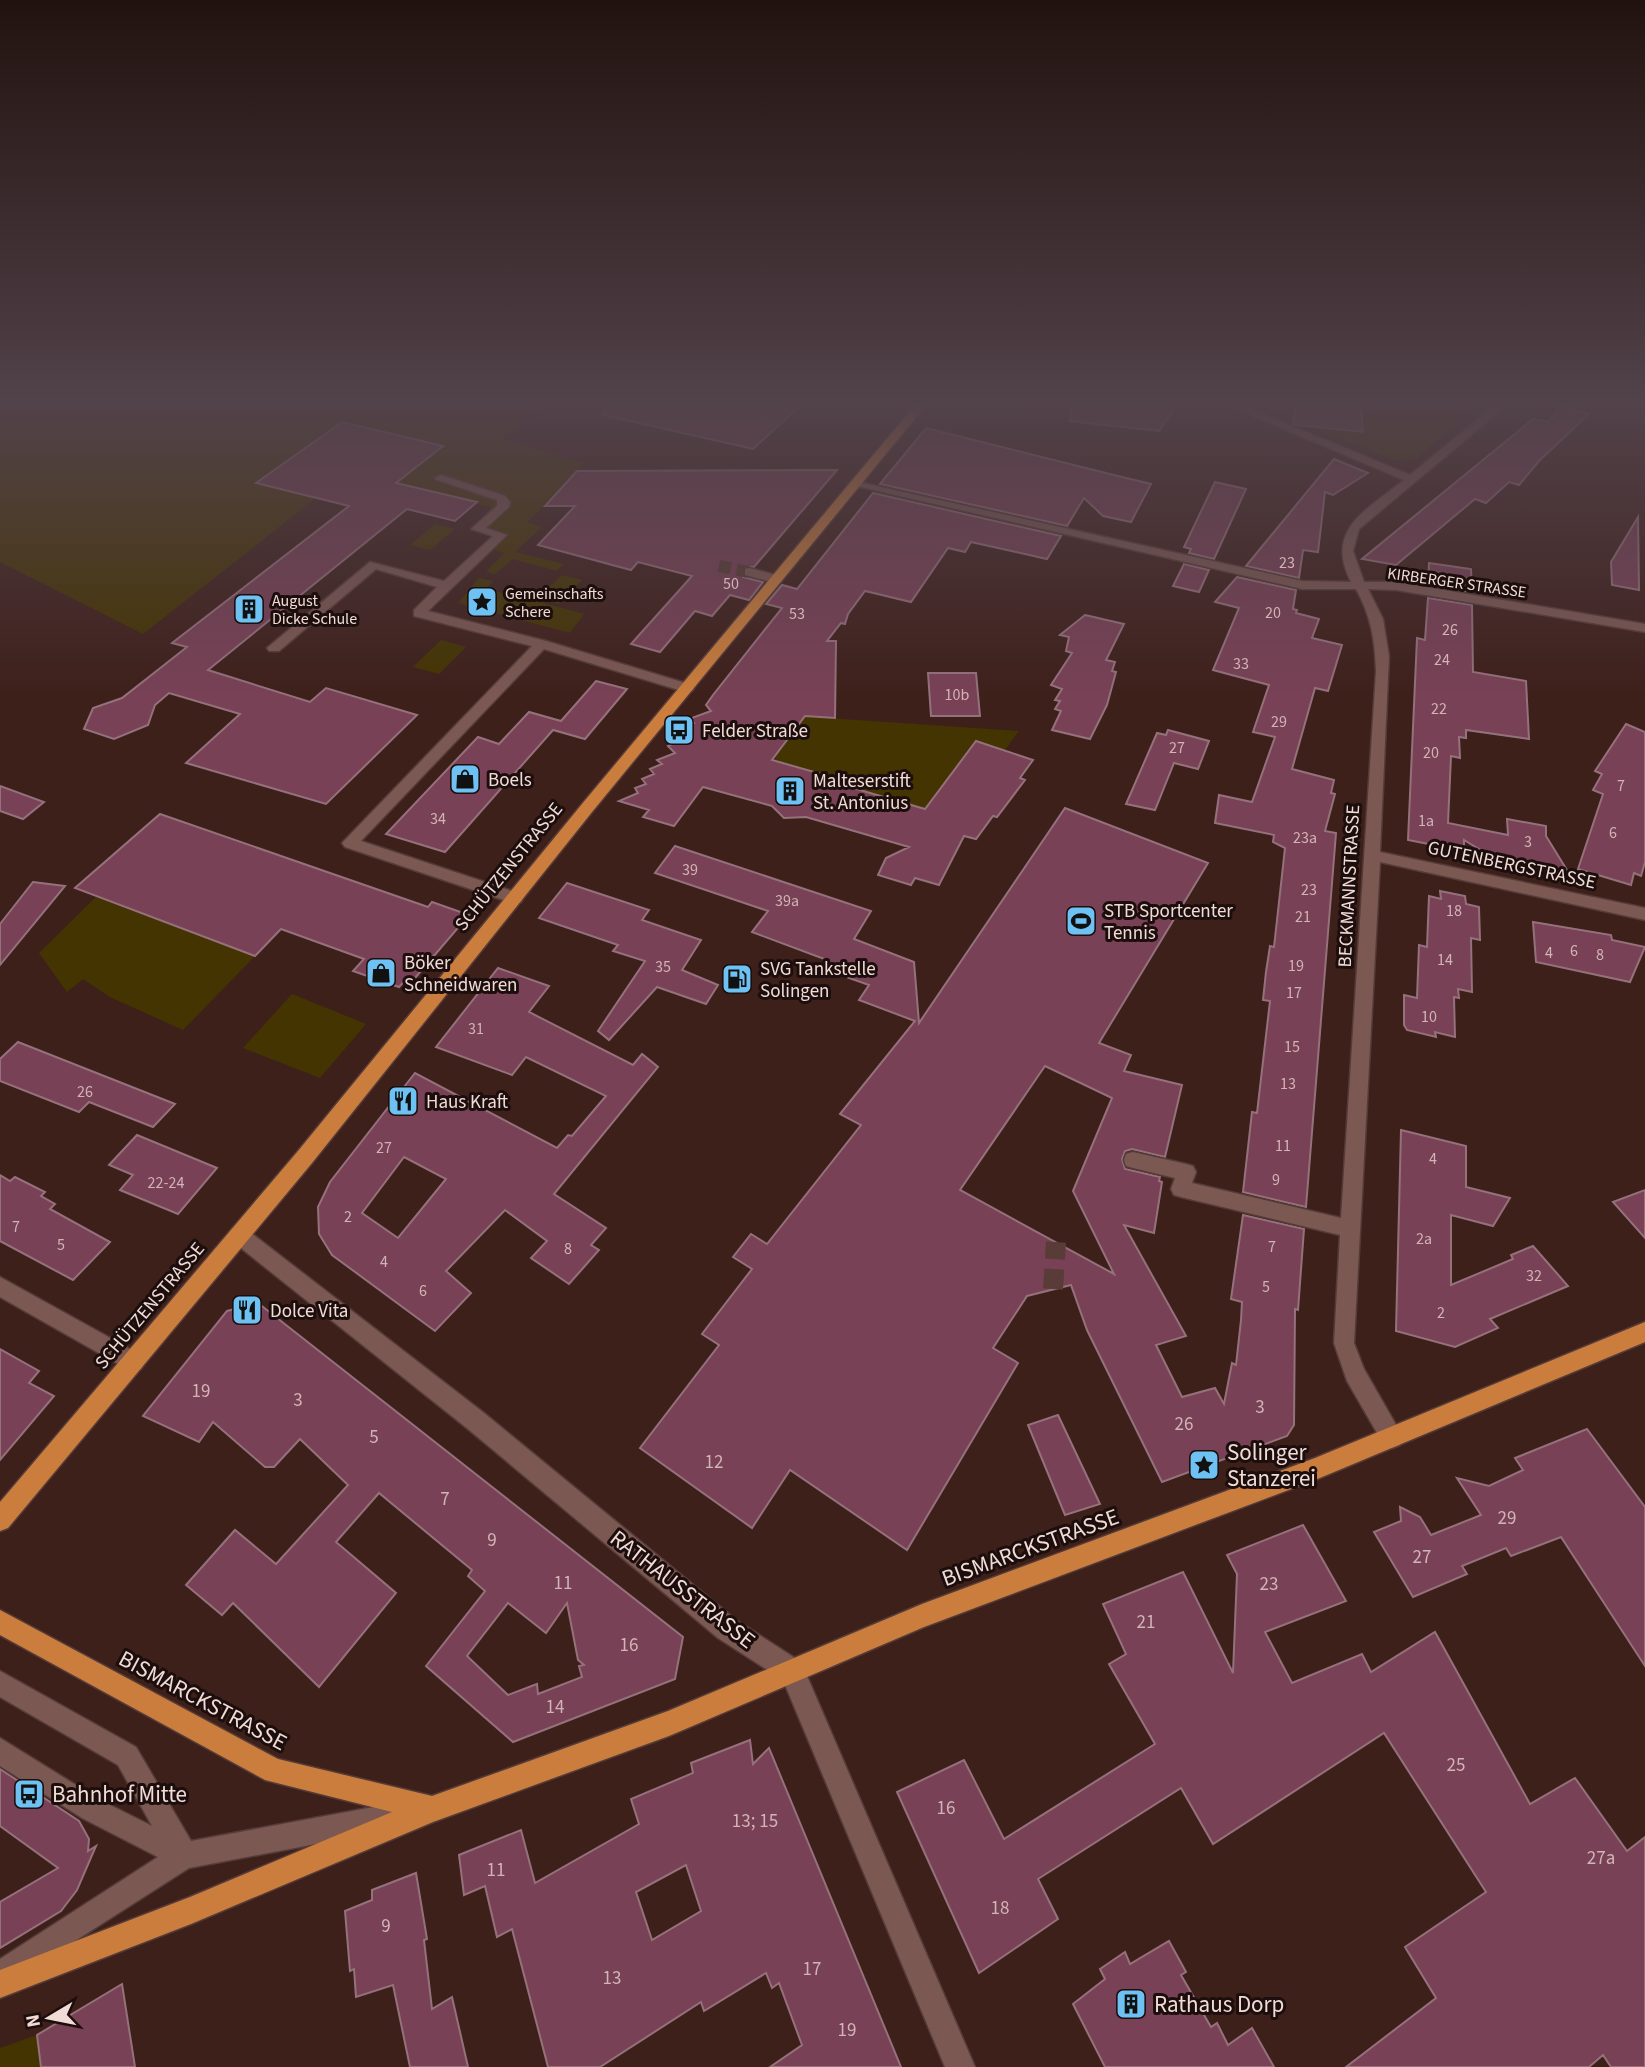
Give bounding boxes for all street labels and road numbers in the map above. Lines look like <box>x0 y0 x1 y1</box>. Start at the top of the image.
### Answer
street label: KIRBERGER STRASSE <box>1386 562 1528 604</box>
street label: SCHÜTZENSTRASSE <box>449 797 570 937</box>
street label: BECKMANNSTRASSE <box>1332 804 1367 968</box>
street label: GUTENBERGSTRASSE <box>1425 834 1598 896</box>
street label: SCHÜTZENSTRASSE <box>89 1237 211 1375</box>
street label: BISMARCKSTRASSE <box>937 1500 1123 1595</box>
street label: RATHAUSSTRASSE <box>603 1522 762 1657</box>
street label: BISMARCKSTRASSE <box>113 1642 293 1759</box>

